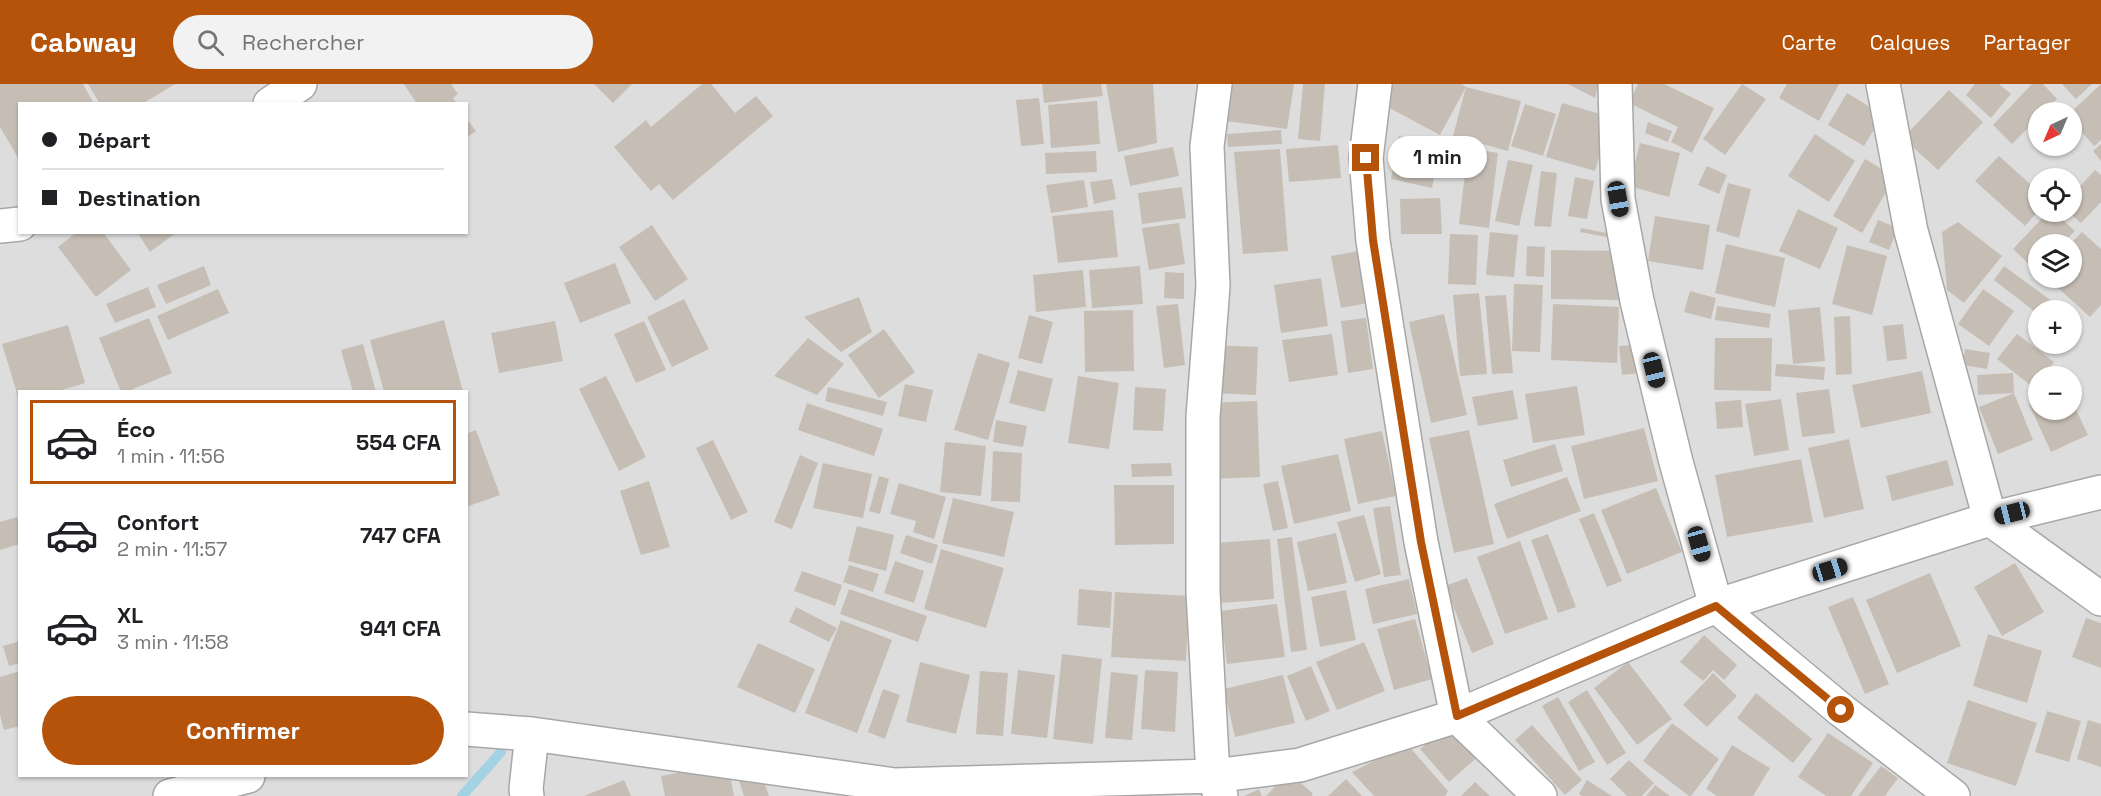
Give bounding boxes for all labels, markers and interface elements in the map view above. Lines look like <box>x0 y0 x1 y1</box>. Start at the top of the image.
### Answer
search box <box>173 15 593 69</box>
text: Cabway <box>30 24 137 60</box>
icon: search <box>194 26 227 59</box>
text: Rechercher <box>242 28 364 56</box>
text: Carte <box>1782 29 1837 56</box>
text: Calques <box>1870 29 1950 56</box>
text: Partager <box>1983 29 2071 56</box>
north arrow <box>2028 102 2082 156</box>
map controls <box>2028 102 2082 420</box>
text: Départ <box>78 126 151 154</box>
callout: 1 min <box>1387 137 1486 179</box>
route end <box>1352 144 1379 171</box>
text: 1 min <box>1413 144 1462 170</box>
button: locate <box>2028 168 2082 222</box>
car <box>1606 180 1630 218</box>
text: Destination <box>78 184 201 212</box>
button: layers <box>2028 234 2082 288</box>
button: + <box>2028 300 2082 354</box>
car <box>1641 350 1667 390</box>
button: − <box>2028 366 2082 420</box>
icon: car <box>45 415 99 469</box>
text: Éco <box>117 415 156 443</box>
text: 554 CFA <box>356 428 441 456</box>
text: 1 min · 11:56 <box>117 443 225 469</box>
car <box>1992 500 2032 526</box>
icon: car <box>45 508 99 562</box>
text: Confort <box>117 508 199 536</box>
text: 747 CFA <box>360 521 441 549</box>
car <box>1685 524 1713 564</box>
text: 2 min · 11:57 <box>117 536 227 562</box>
car <box>1810 556 1850 584</box>
icon: car <box>45 601 99 655</box>
text: XL <box>117 601 143 629</box>
text: 941 CFA <box>360 614 441 642</box>
text: 3 min · 11:58 <box>117 629 229 655</box>
button: Confirmer <box>42 696 444 765</box>
route start <box>1827 696 1854 723</box>

